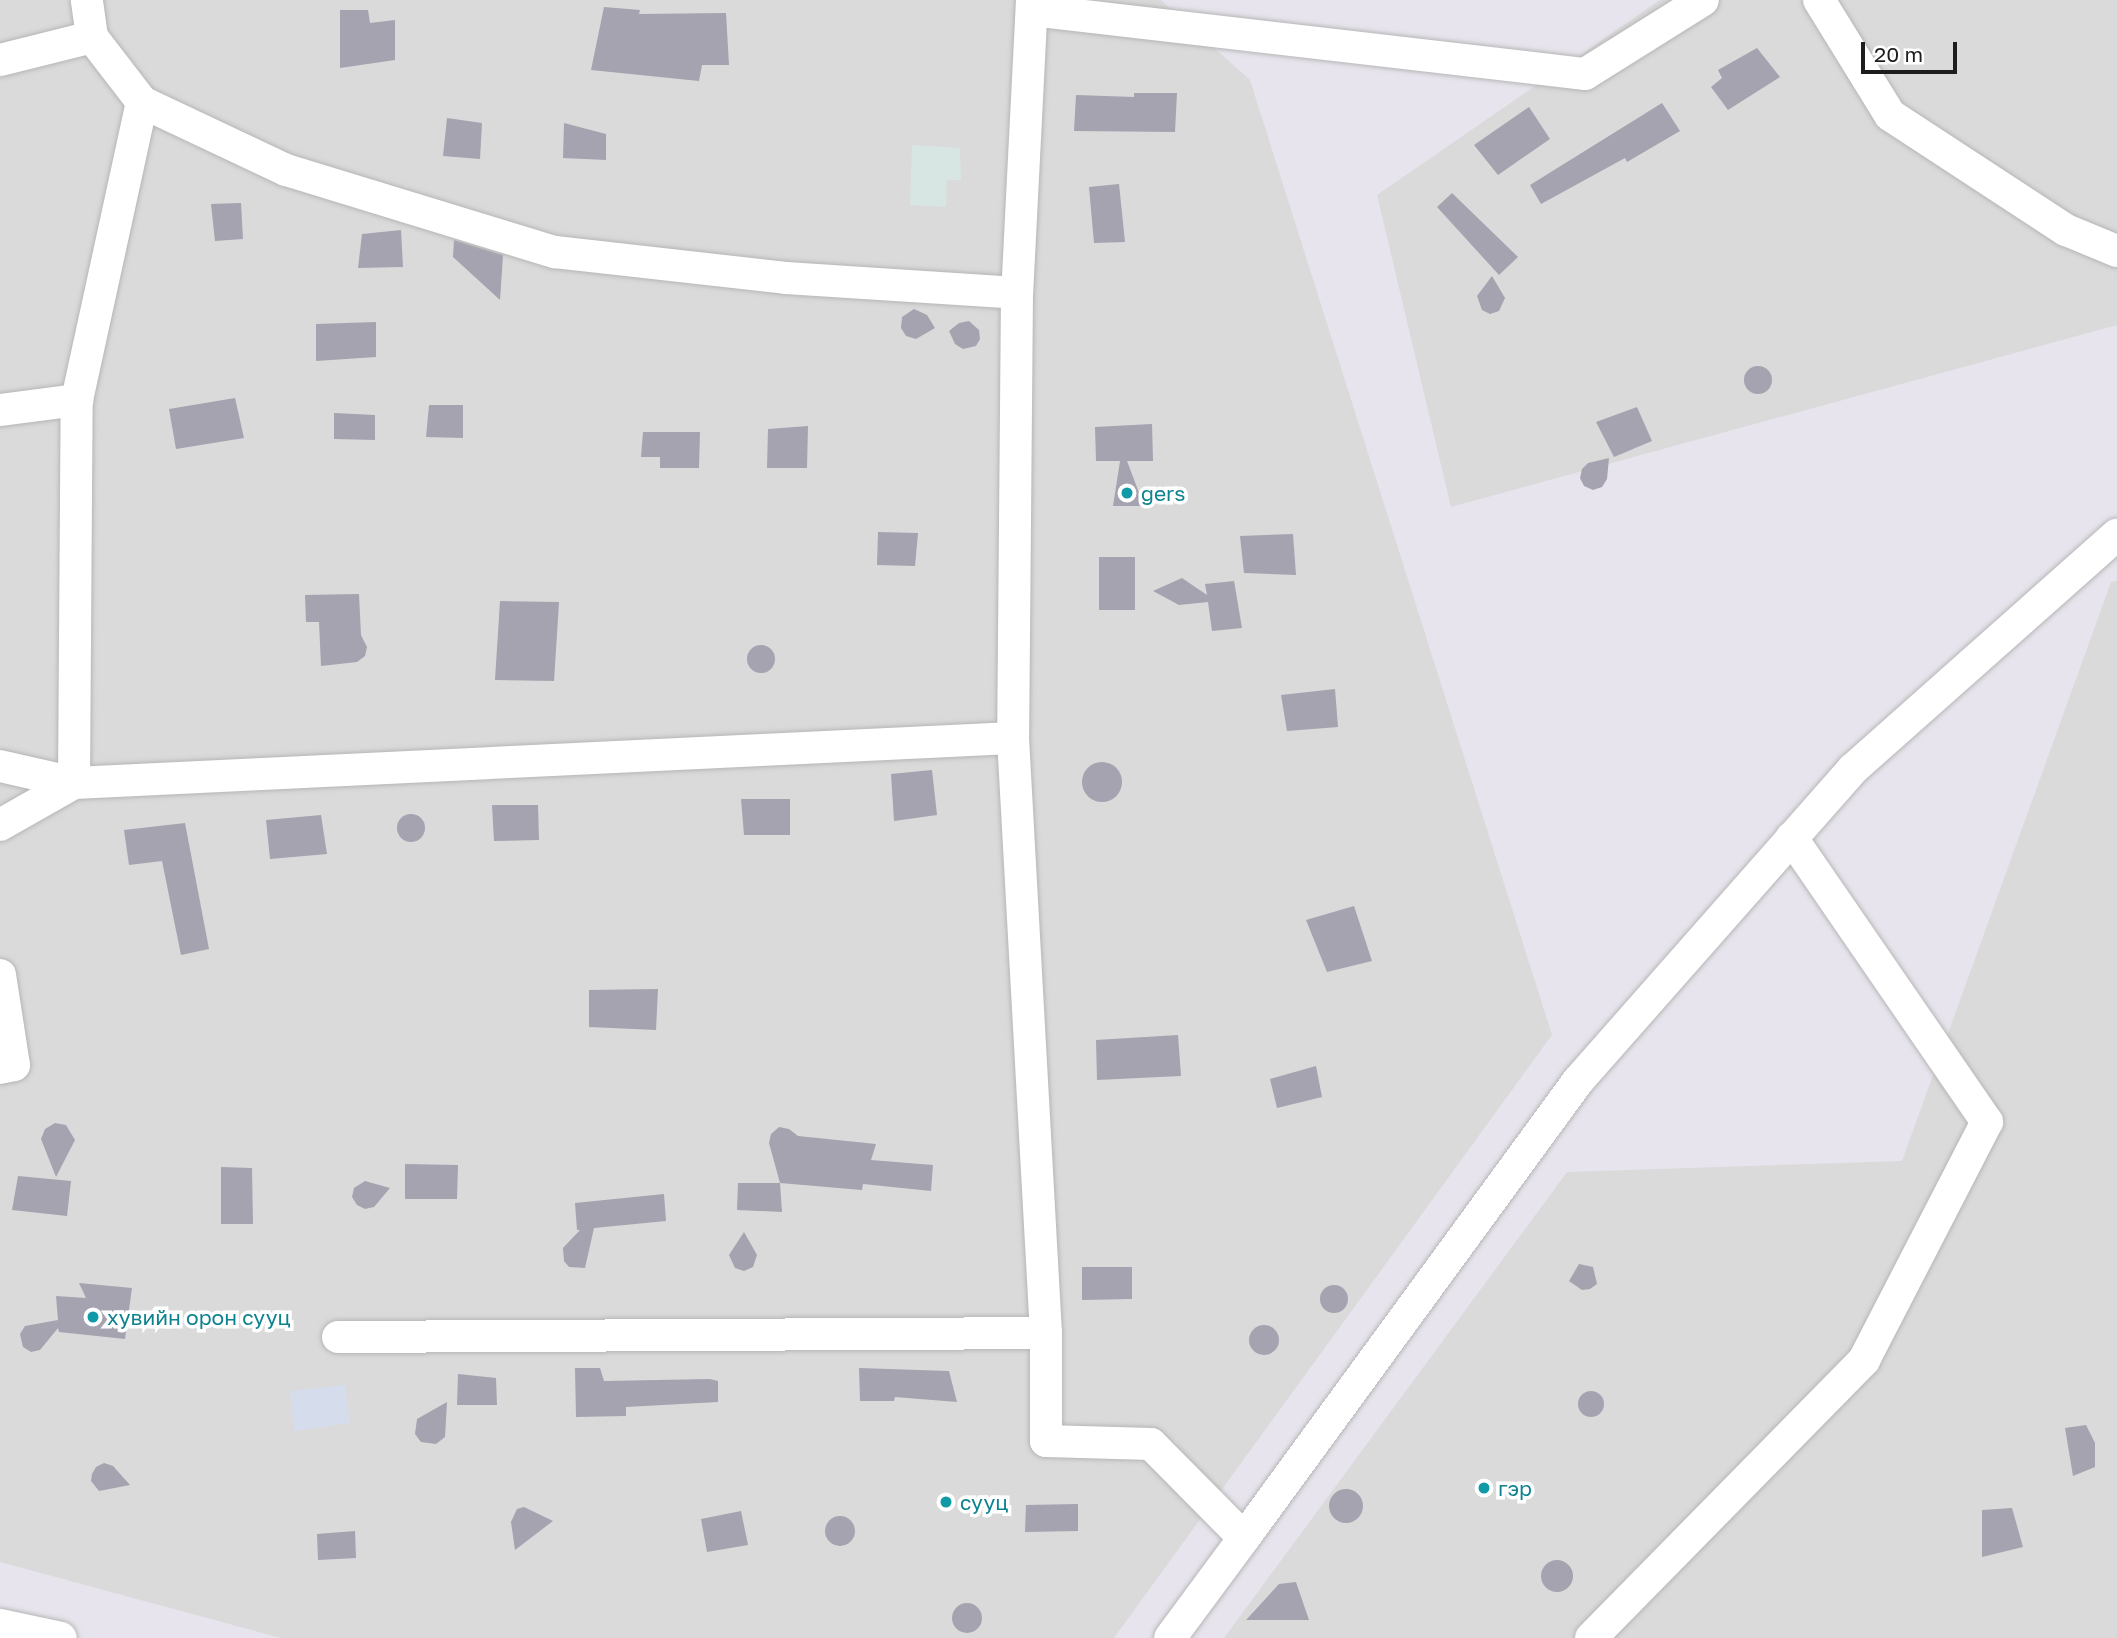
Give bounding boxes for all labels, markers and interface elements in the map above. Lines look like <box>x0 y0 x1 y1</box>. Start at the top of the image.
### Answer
scale bar <box>1865 28 1961 72</box>
text: 20 m <box>1874 41 1923 67</box>
place label: gers <box>1141 480 1185 506</box>
marker: gers <box>1119 485 1135 501</box>
place label: хувийн орон сууц <box>107 1304 290 1330</box>
marker: хувийн орон сууц <box>85 1309 101 1325</box>
place label: гэр <box>1498 1475 1532 1501</box>
marker: гэр <box>1476 1480 1492 1496</box>
place label: сууц <box>960 1489 1008 1515</box>
marker: сууц <box>938 1494 954 1510</box>

